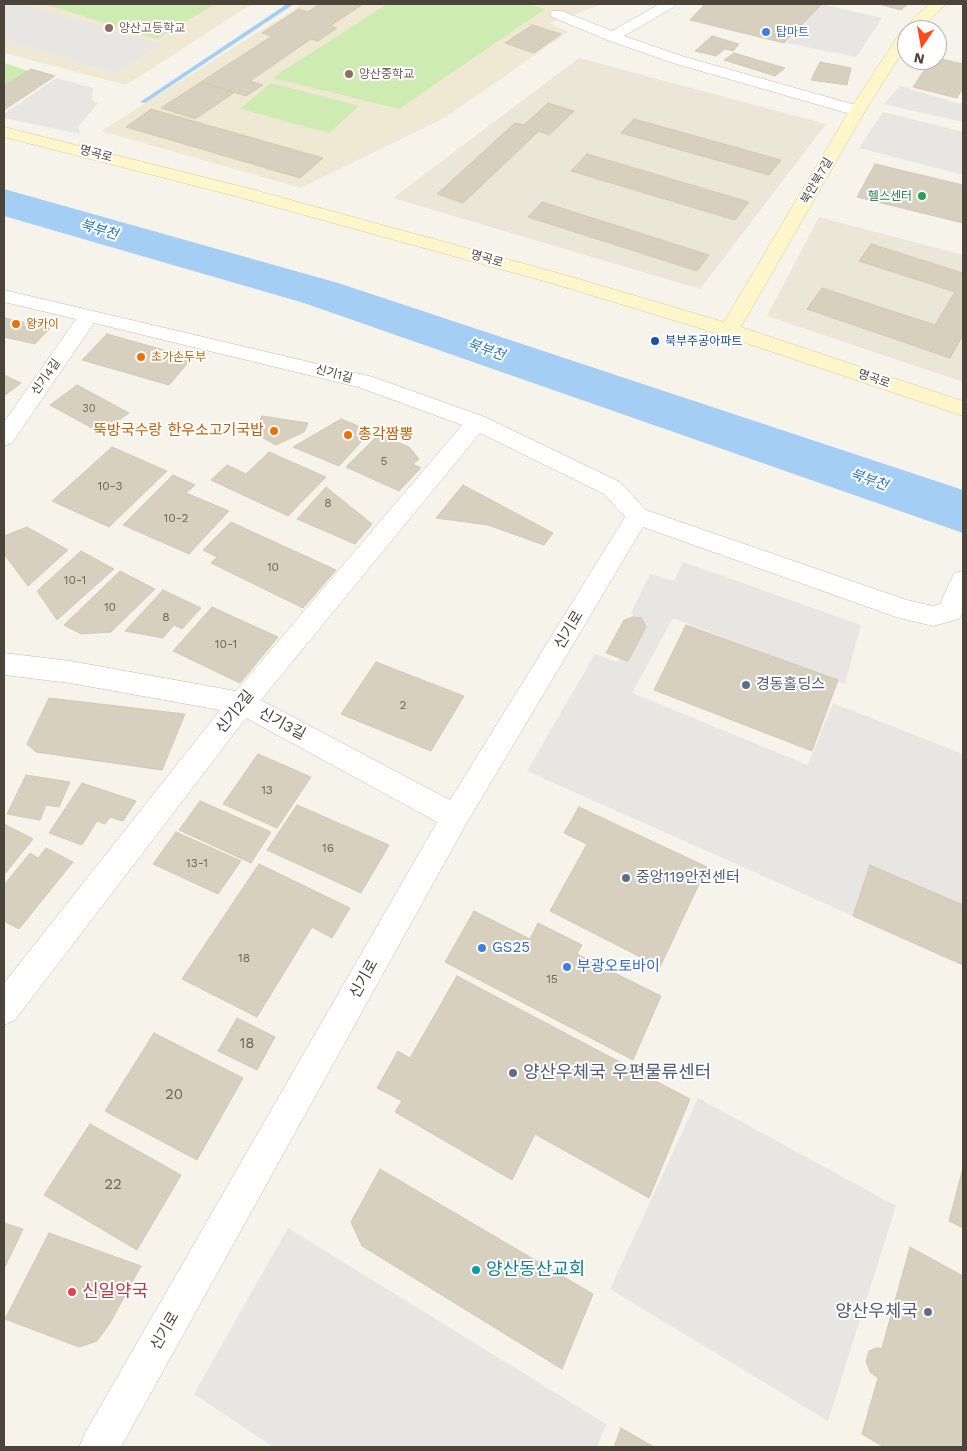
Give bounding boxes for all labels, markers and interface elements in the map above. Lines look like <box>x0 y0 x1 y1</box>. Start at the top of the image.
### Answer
north arrow <box>897 20 947 70</box>
place label: 양산고등학교 <box>119 21 185 35</box>
marker: 양산고등학교 <box>103 22 115 34</box>
place label: 탑마트 <box>776 25 809 39</box>
marker: 탑마트 <box>760 26 772 38</box>
text: N <box>912 50 926 68</box>
place label: 양산중학교 <box>359 67 414 81</box>
marker: 양산중학교 <box>343 68 355 80</box>
street label: 명곡로 <box>78 143 114 165</box>
street label: 북안북7길 <box>798 155 836 207</box>
place label: 헬스센터 <box>868 189 912 203</box>
marker: 헬스센터 <box>916 190 928 202</box>
water label: 북부천 <box>78 217 120 243</box>
street label: 명곡로 <box>469 248 505 270</box>
place label: 왕카이 <box>26 317 59 331</box>
marker: 왕카이 <box>10 318 22 330</box>
place label: 북부주공아파트 <box>665 334 742 348</box>
marker: 북부주공아파트 <box>649 335 661 347</box>
water label: 북부천 <box>465 336 507 364</box>
place label: 초가손두부 <box>151 350 206 364</box>
marker: 초가손두부 <box>135 351 147 363</box>
street label: 신기4길 <box>29 356 63 398</box>
street label: 신기1길 <box>314 362 354 386</box>
street label: 명곡로 <box>856 367 892 391</box>
house number: 30 <box>82 402 96 416</box>
place label: 뚝방국수랑 한우소고기국밥 <box>93 422 264 440</box>
marker: 뚝방국수랑 한우소고기국밥 <box>268 425 280 437</box>
place label: 총각짬뽕 <box>358 426 413 444</box>
marker: 총각짬뽕 <box>342 429 354 441</box>
house number: 5 <box>381 454 387 468</box>
water label: 북부천 <box>848 466 890 494</box>
house number: 10-3 <box>97 479 123 493</box>
house number: 8 <box>324 496 332 510</box>
house number: 10-2 <box>164 511 188 525</box>
house number: 10 <box>267 560 279 574</box>
house number: 10-1 <box>64 573 86 587</box>
house number: 10 <box>104 600 116 614</box>
street label: 신기로 <box>551 608 587 652</box>
house number: 8 <box>162 610 170 624</box>
house number: 10-1 <box>215 637 237 651</box>
place label: 경동홀딩스 <box>756 676 825 694</box>
marker: 경동홀딩스 <box>740 679 752 691</box>
street label: 신기2길 <box>212 687 258 737</box>
house number: 2 <box>400 698 406 712</box>
street label: 신기3길 <box>256 704 308 744</box>
house number: 13 <box>261 783 273 797</box>
house number: 16 <box>322 841 334 855</box>
house number: 13-1 <box>186 856 208 870</box>
place label: 중앙119안전센터 <box>636 869 740 887</box>
marker: 중앙119안전센터 <box>620 872 632 884</box>
place label: GS25 <box>492 939 530 957</box>
marker: GS25 <box>476 942 488 954</box>
house number: 18 <box>238 951 250 965</box>
street label: 신기로 <box>346 957 382 1001</box>
place label: 부광오토바이 <box>577 958 660 976</box>
marker: 부광오토바이 <box>561 961 573 973</box>
house number: 15 <box>546 972 558 986</box>
house number: 18 <box>239 1035 255 1053</box>
place label: 양산우체국 우편물류센터 <box>523 1062 711 1084</box>
marker: 양산우체국 우편물류센터 <box>507 1067 519 1079</box>
house number: 20 <box>165 1086 183 1104</box>
house number: 22 <box>104 1176 122 1194</box>
place label: 양산동산교회 <box>486 1259 585 1281</box>
marker: 양산동산교회 <box>470 1264 482 1276</box>
place label: 신일약국 <box>82 1281 148 1303</box>
marker: 신일약국 <box>66 1286 78 1298</box>
place label: 양산우체국 <box>835 1301 918 1323</box>
marker: 양산우체국 <box>922 1306 934 1318</box>
street label: 신기로 <box>147 1309 183 1353</box>

